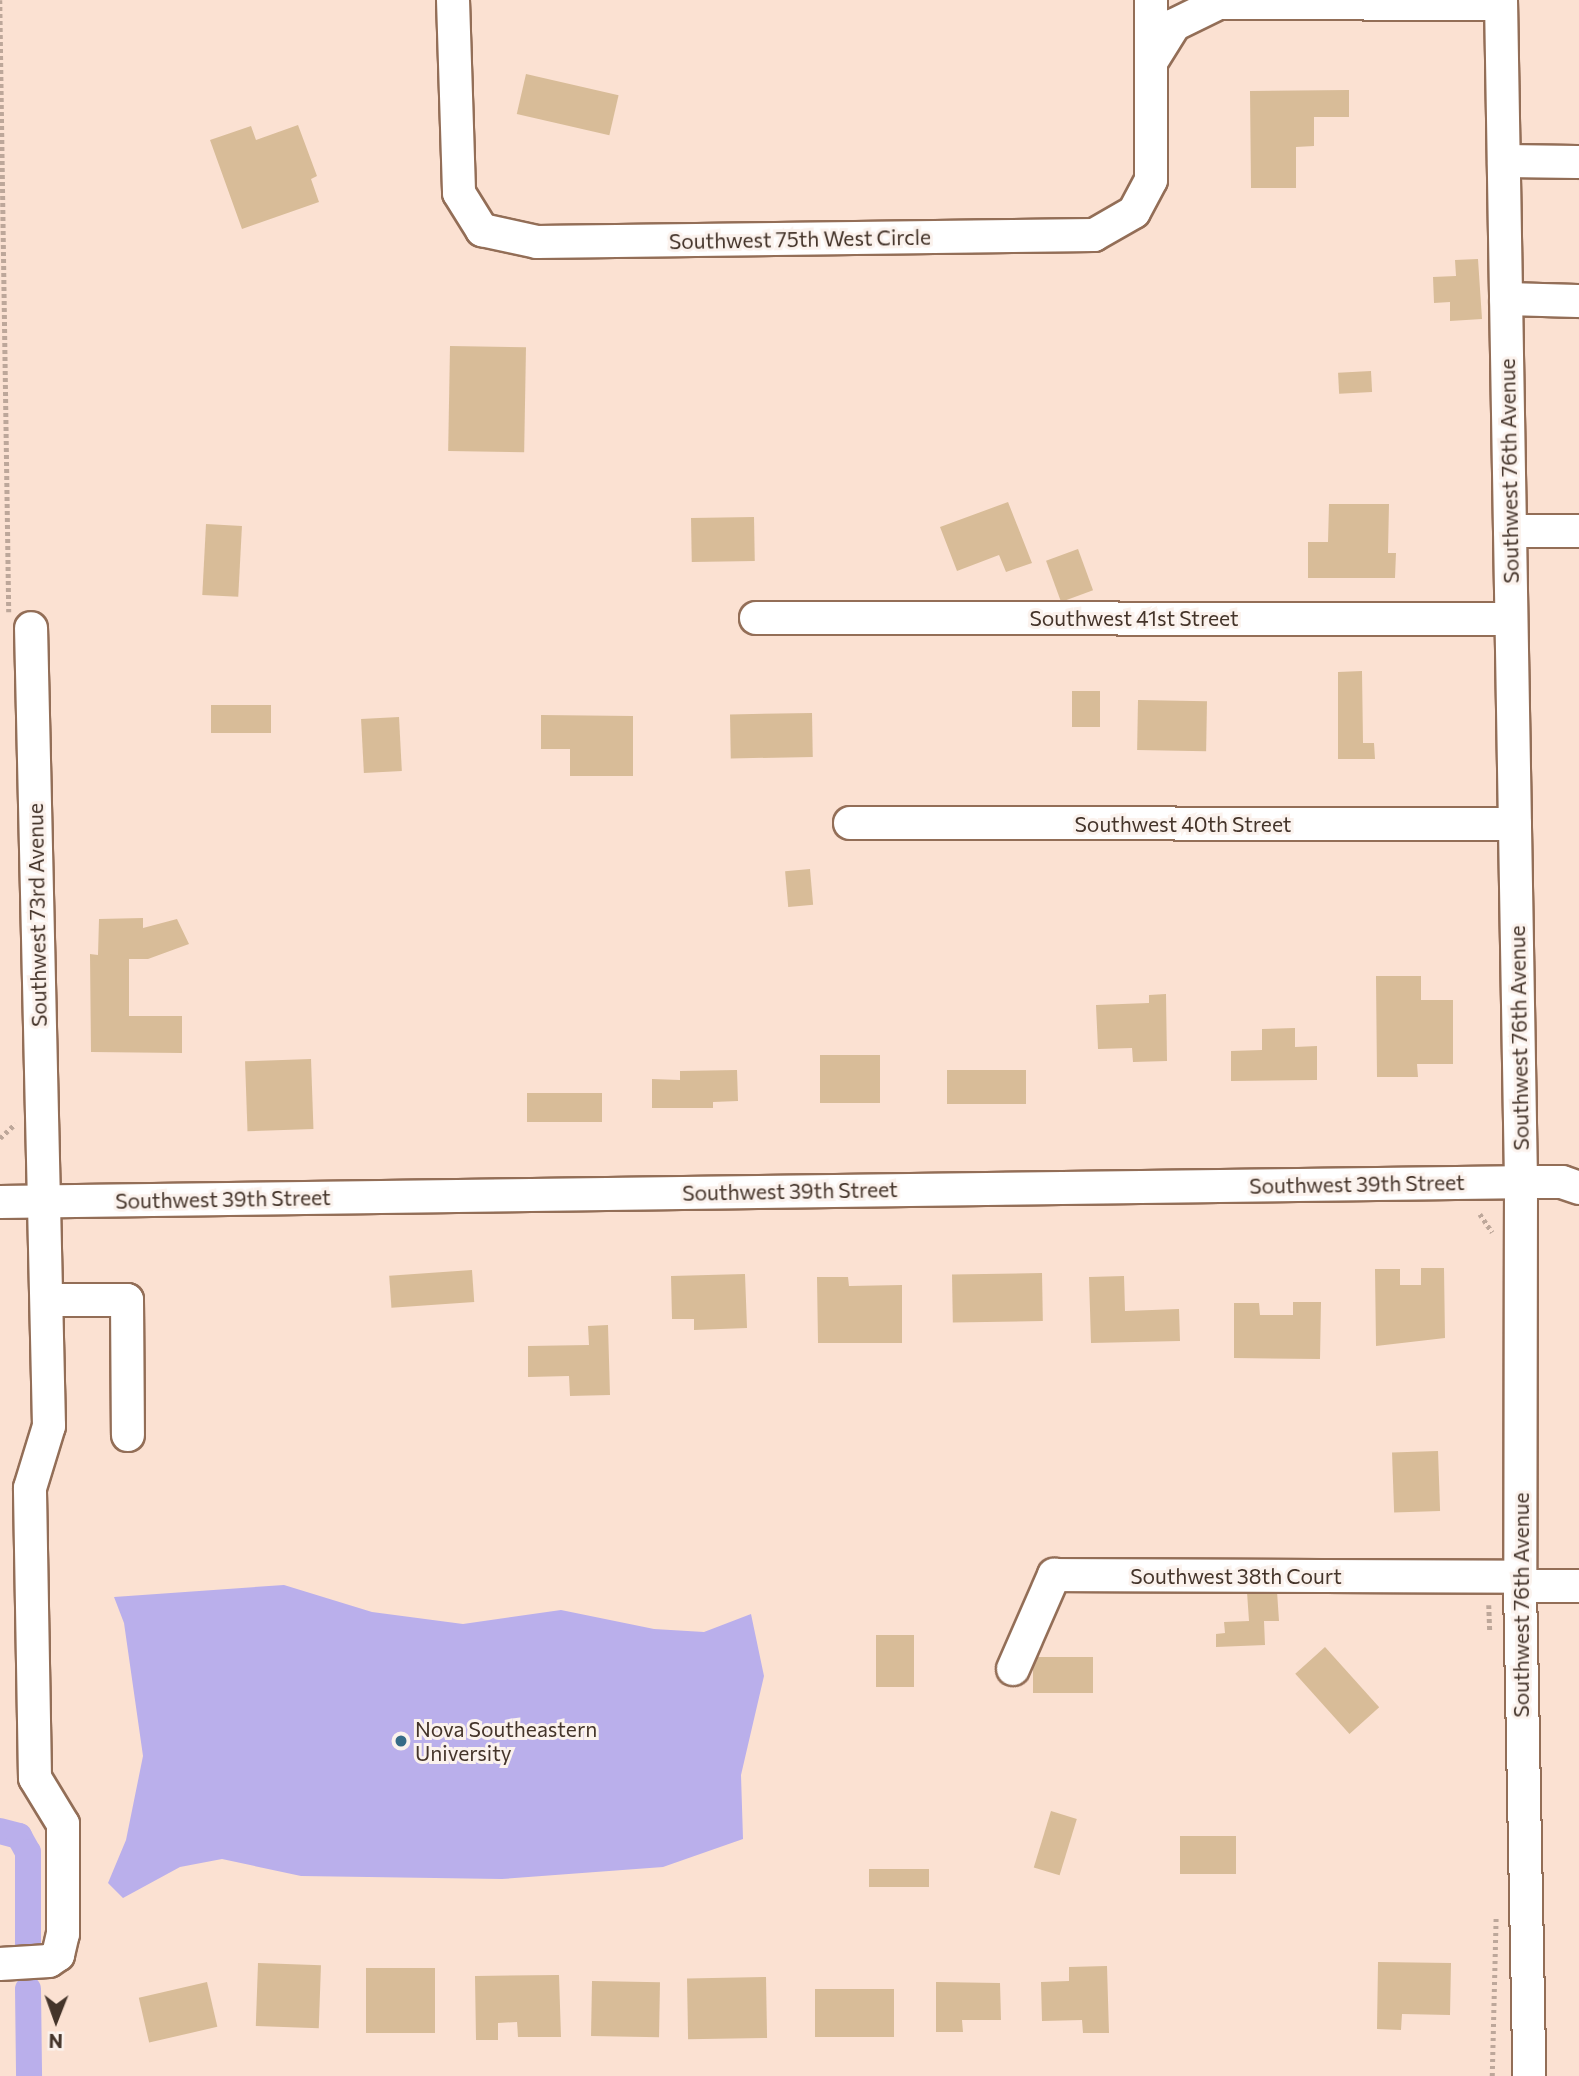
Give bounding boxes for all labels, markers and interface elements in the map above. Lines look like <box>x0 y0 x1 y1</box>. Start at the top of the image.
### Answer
street label: Southwest 75th West Circle <box>669 224 931 254</box>
street label: Southwest 76th Avenue <box>1494 358 1524 584</box>
street label: Southwest 41st Street <box>1029 605 1239 631</box>
street label: Southwest 73rd Avenue <box>22 803 52 1027</box>
street label: Southwest 40th Street <box>1075 811 1291 837</box>
street label: Southwest 76th Avenue <box>1504 925 1534 1151</box>
street label: Southwest 39th Street <box>1249 1170 1465 1198</box>
street label: Southwest 39th Street <box>682 1177 898 1205</box>
street label: Southwest 39th Street <box>115 1185 331 1213</box>
street label: Southwest 76th Avenue <box>1508 1492 1534 1718</box>
street label: Southwest 38th Court <box>1130 1563 1342 1589</box>
place label: Nova Southeastern University <box>415 1716 597 1766</box>
marker: Nova Southeastern University <box>393 1733 409 1749</box>
north arrow <box>21 1985 91 2055</box>
text: N <box>48 2030 63 2053</box>

